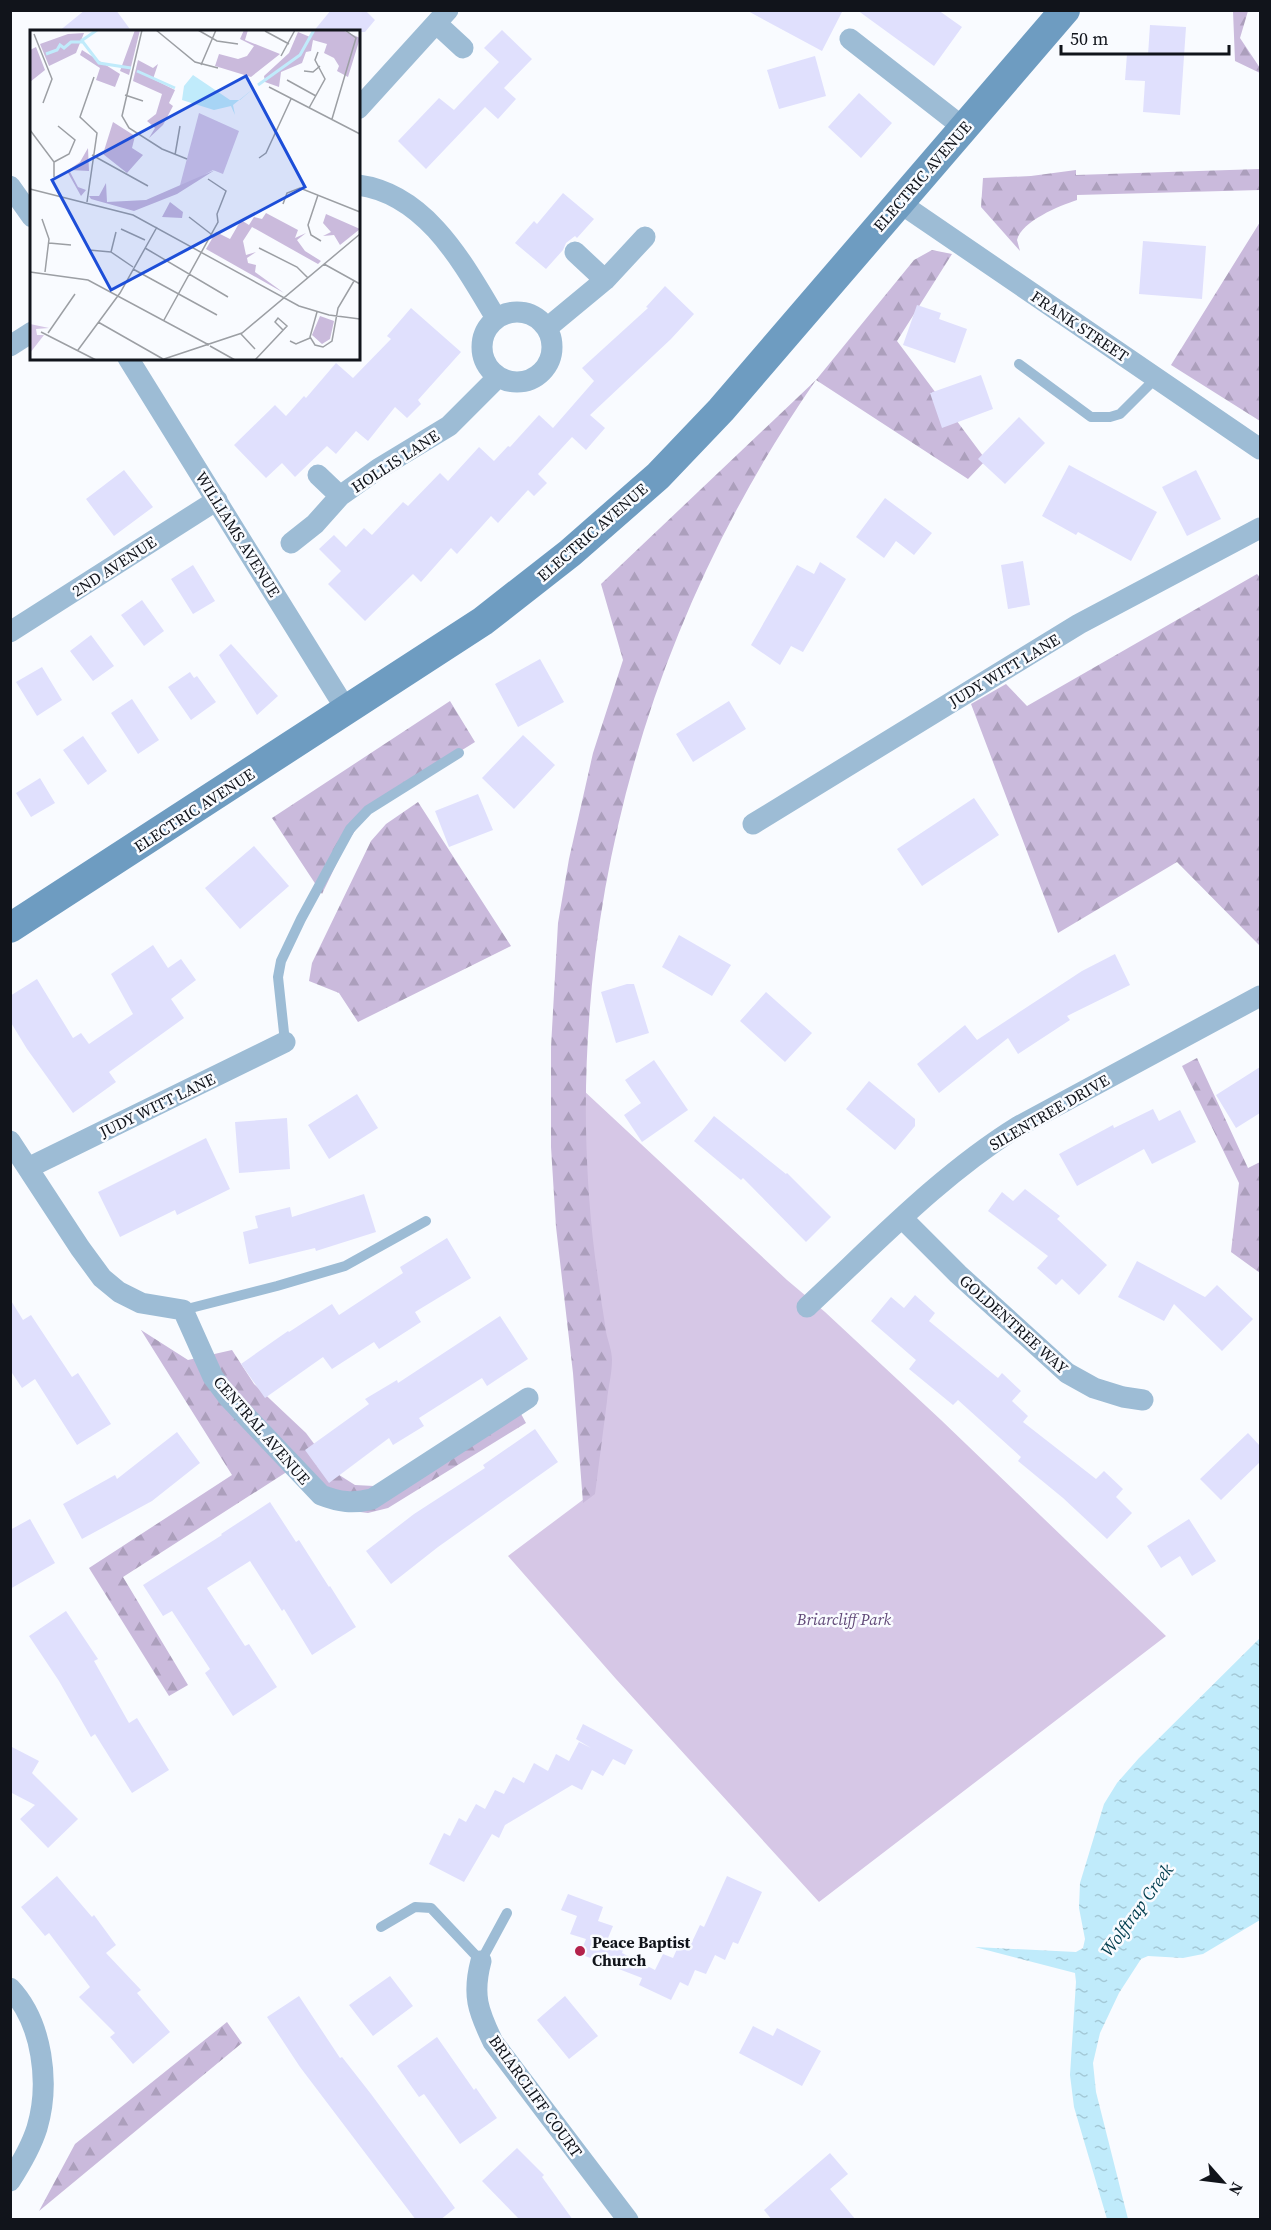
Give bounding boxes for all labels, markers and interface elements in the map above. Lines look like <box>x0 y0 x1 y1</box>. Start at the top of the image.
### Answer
scale bar <box>1061 18 1229 56</box>
text: 50 m <box>1070 26 1108 51</box>
inset map <box>30 30 360 360</box>
street label: ELECTRIC AVENUE <box>868 116 976 236</box>
street label: FRANK STREET <box>1027 285 1133 367</box>
street label: HOLLIS LANE <box>347 424 444 498</box>
street label: WILLIAMS AVENUE <box>190 467 286 601</box>
street label: ELECTRIC AVENUE <box>532 478 652 586</box>
street label: 2ND AVENUE <box>68 530 161 601</box>
street label: JUDY WITT LANE <box>943 628 1064 712</box>
street label: ELECTRIC AVENUE <box>129 763 259 857</box>
street label: JUDY WITT LANE <box>95 1067 219 1143</box>
street label: SILENTREE DRIVE <box>985 1068 1113 1155</box>
street label: GOLDENTREE WAY <box>955 1269 1073 1379</box>
street label: CENTRAL AVENUE <box>209 1371 316 1489</box>
park label: Briarcliff Park <box>796 1608 892 1630</box>
water label: Wolftrap Creek <box>1094 1858 1179 1961</box>
place label: Peace Baptist Church <box>592 1931 690 1971</box>
marker: Peace Baptist Church <box>573 1944 587 1958</box>
street label: BRIARCLIFF COURT <box>484 2031 588 2162</box>
north arrow <box>1193 2152 1253 2212</box>
text: N <box>1224 2179 1249 2200</box>

